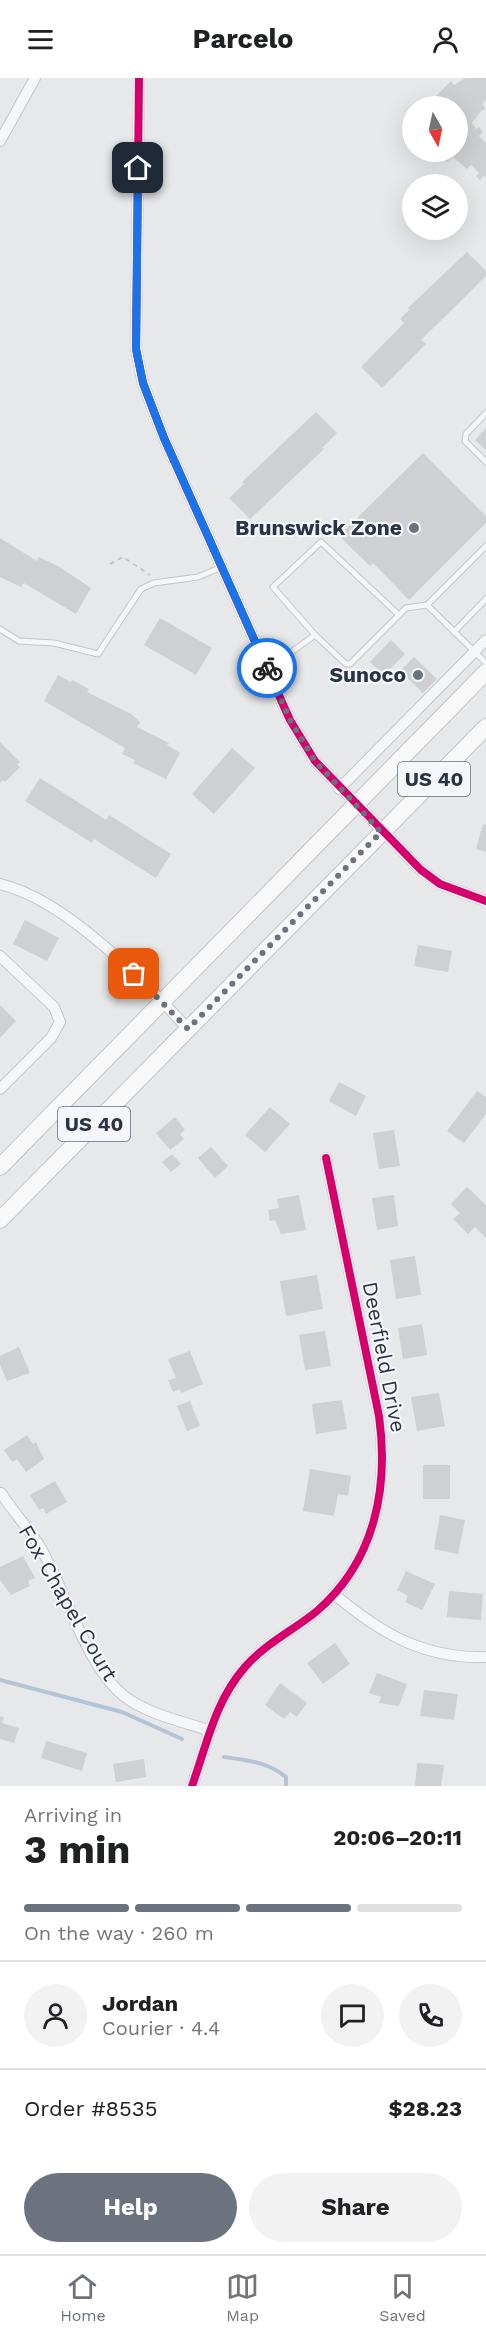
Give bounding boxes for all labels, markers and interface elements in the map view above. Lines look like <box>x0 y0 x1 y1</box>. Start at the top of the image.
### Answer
icon: menu <box>24 23 57 56</box>
text: Parcelo <box>192 23 294 55</box>
icon: person <box>429 23 462 56</box>
north arrow <box>402 96 468 162</box>
map controls <box>402 96 468 240</box>
pin <box>112 142 163 193</box>
icon: home <box>121 151 154 184</box>
button: layers <box>402 174 468 240</box>
place label: Brunswick Zone <box>235 515 402 540</box>
marker: Brunswick Zone <box>407 521 421 535</box>
courier <box>237 638 297 698</box>
icon: bike <box>251 652 284 685</box>
place label: Sunoco <box>329 662 406 687</box>
marker: Sunoco <box>411 668 425 682</box>
road number: US 40 <box>398 762 470 796</box>
pin <box>108 948 159 999</box>
icon: bag <box>117 957 150 990</box>
road number: US 40 <box>58 1107 130 1141</box>
street label: Deerfield Drive <box>358 1279 411 1434</box>
street label: Fox Chapel Court <box>14 1520 123 1685</box>
text: Arriving in <box>24 1803 122 1827</box>
text: 20:06–20:11 <box>333 1825 462 1850</box>
text: 3 min <box>24 1827 131 1872</box>
text: On the way · 260 m <box>24 1921 214 1945</box>
button: person <box>24 1984 87 2047</box>
button: chat <box>321 1984 384 2047</box>
button: phone <box>399 1984 462 2047</box>
text: Jordan <box>102 1991 178 2016</box>
text: Courier · 4.4 <box>102 2016 220 2040</box>
text: Order #8535 <box>24 2096 157 2121</box>
text: $28.23 <box>388 2096 462 2121</box>
button: Help <box>24 2173 237 2242</box>
button: Share <box>249 2173 462 2242</box>
tab: Home <box>60 2270 106 2325</box>
tab: Map <box>226 2270 259 2325</box>
tab: Saved <box>379 2270 426 2325</box>

